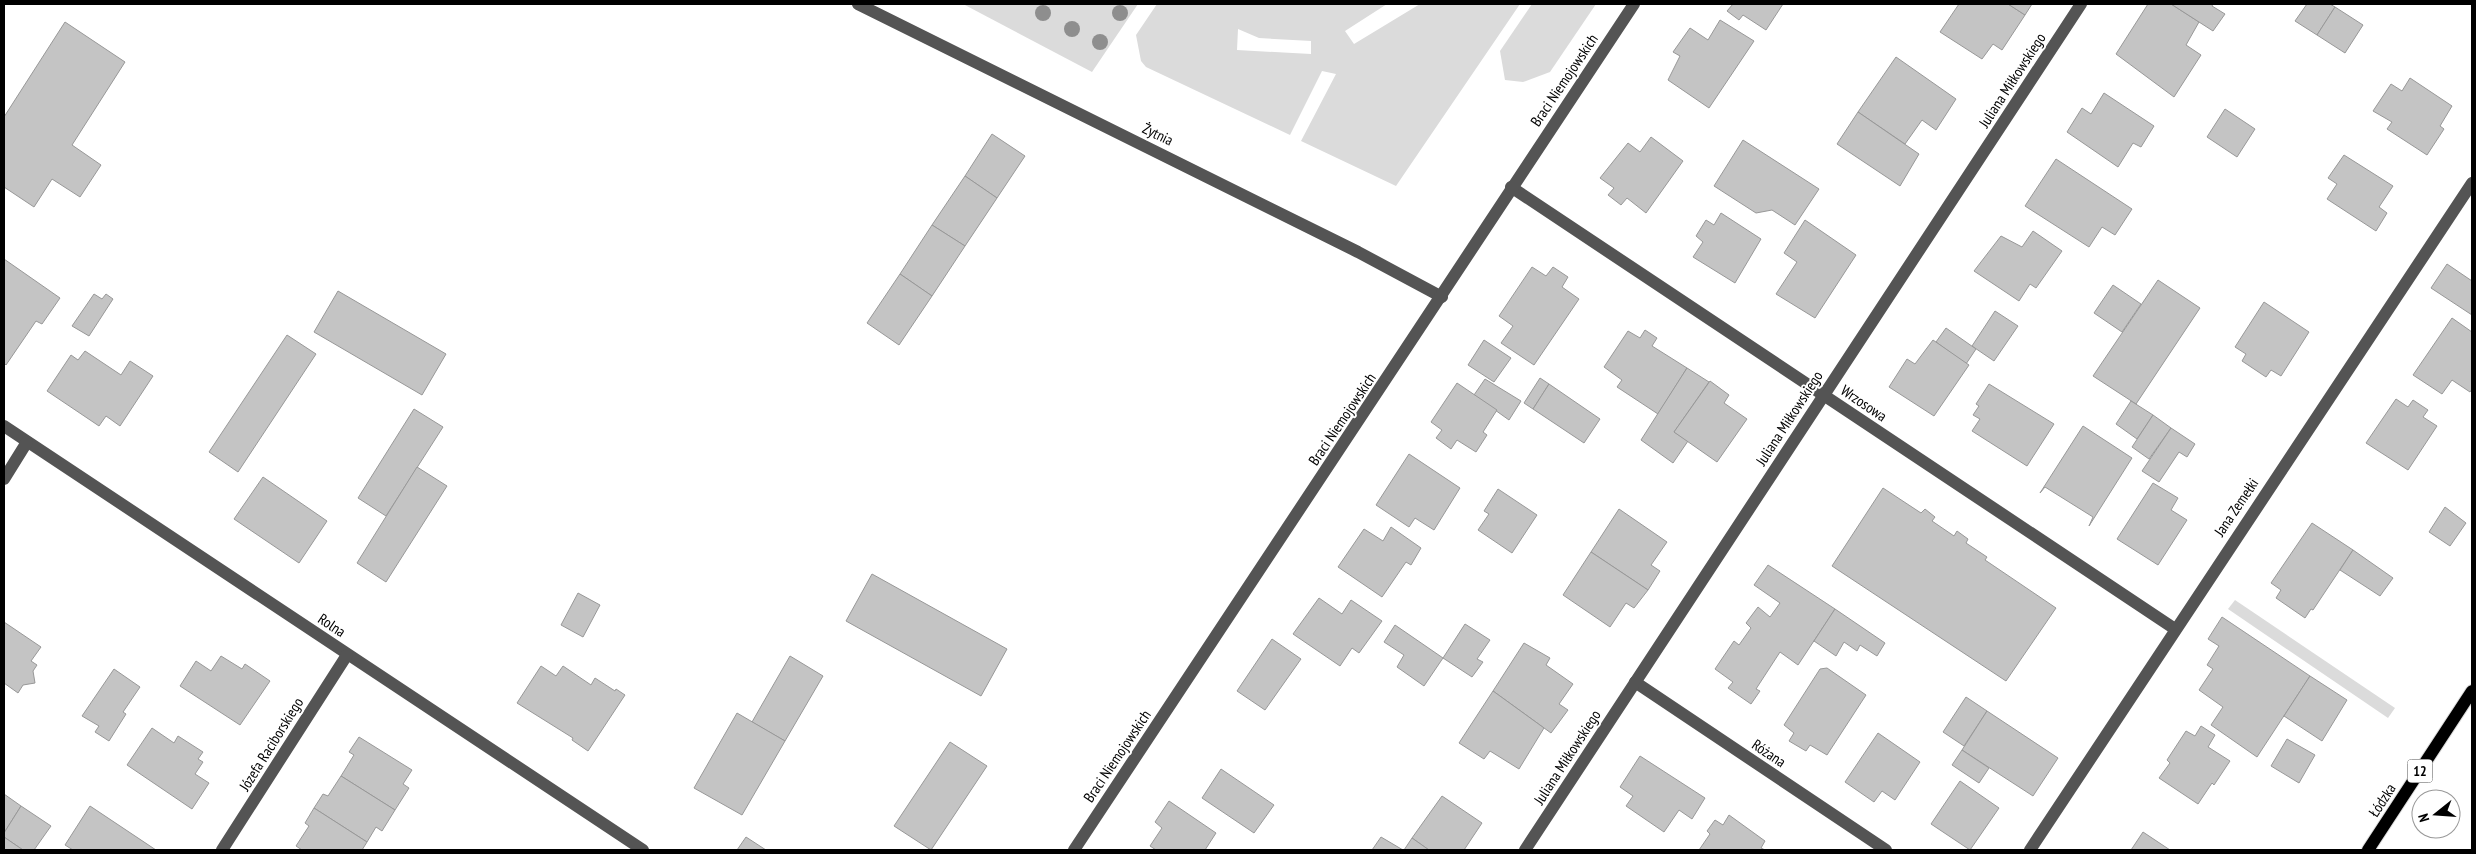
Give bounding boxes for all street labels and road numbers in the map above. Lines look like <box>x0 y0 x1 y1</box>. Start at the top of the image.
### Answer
street label: Juliana Miłkowskiego <box>1974 29 2050 132</box>
street label: Braci Niemojowskich <box>1526 30 1602 130</box>
street label: Żytnia <box>1140 118 1176 150</box>
street label: Juliana Miłkowskiego <box>1751 367 1827 470</box>
street label: Braci Niemojowskich <box>1304 369 1380 469</box>
street label: Wrzosowa <box>1837 381 1891 425</box>
street label: Jana Zemełki <box>2209 474 2262 540</box>
street label: Rolna <box>315 609 349 641</box>
street label: Józefa Raciborskiego <box>234 694 307 795</box>
street label: Braci Niemojowskich <box>1079 706 1155 806</box>
street label: Juliana Miłkowskiego <box>1529 706 1605 809</box>
street label: Różana <box>1748 735 1790 771</box>
road number: 12 <box>2408 759 2432 782</box>
street label: Łódzka <box>2364 780 2400 820</box>

